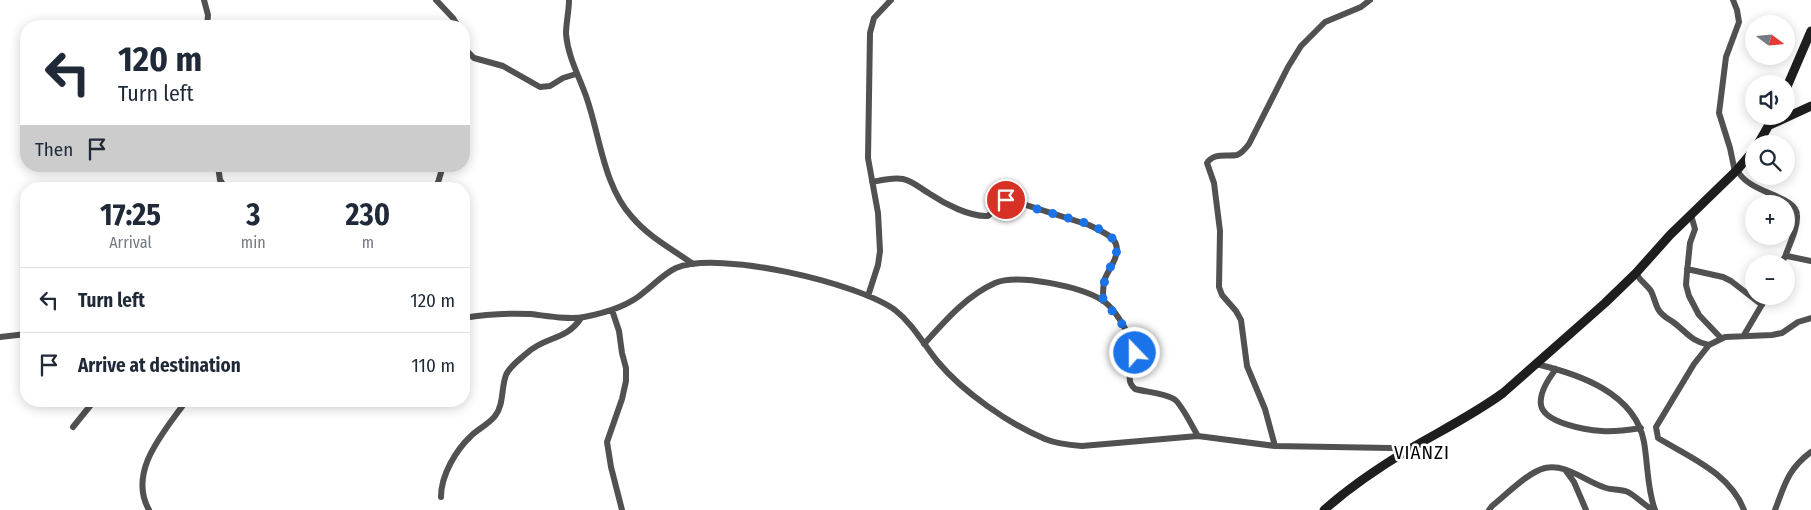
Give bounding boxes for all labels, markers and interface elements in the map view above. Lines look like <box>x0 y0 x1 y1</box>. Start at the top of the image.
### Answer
north arrow <box>1745 15 1795 65</box>
map controls <box>1745 15 1795 305</box>
text: 120 m <box>118 38 202 80</box>
icon: left <box>35 40 100 105</box>
button: sound <box>1745 75 1795 125</box>
text: Turn left <box>118 80 194 107</box>
icon: arrive <box>83 135 111 163</box>
button: search <box>1745 135 1795 185</box>
text: Then <box>35 138 73 161</box>
pin <box>985 179 1027 221</box>
icon: arrive <box>992 186 1020 214</box>
button: + <box>1745 195 1795 245</box>
text: 17:25 <box>100 197 161 233</box>
text: 3 <box>246 197 260 233</box>
text: 230 <box>346 197 390 233</box>
text: Arrival <box>109 233 152 252</box>
text: min <box>241 233 266 252</box>
text: m <box>362 233 374 252</box>
button: − <box>1745 255 1795 305</box>
icon: left <box>35 286 63 314</box>
text: Turn left <box>78 289 145 312</box>
text: 120 m <box>410 289 455 312</box>
position arrow <box>1108 326 1160 378</box>
icon: arrive <box>35 351 63 379</box>
text: Arrive at destination <box>78 354 241 377</box>
text: 110 m <box>411 354 455 377</box>
district label: VIANZI <box>1394 441 1450 464</box>

